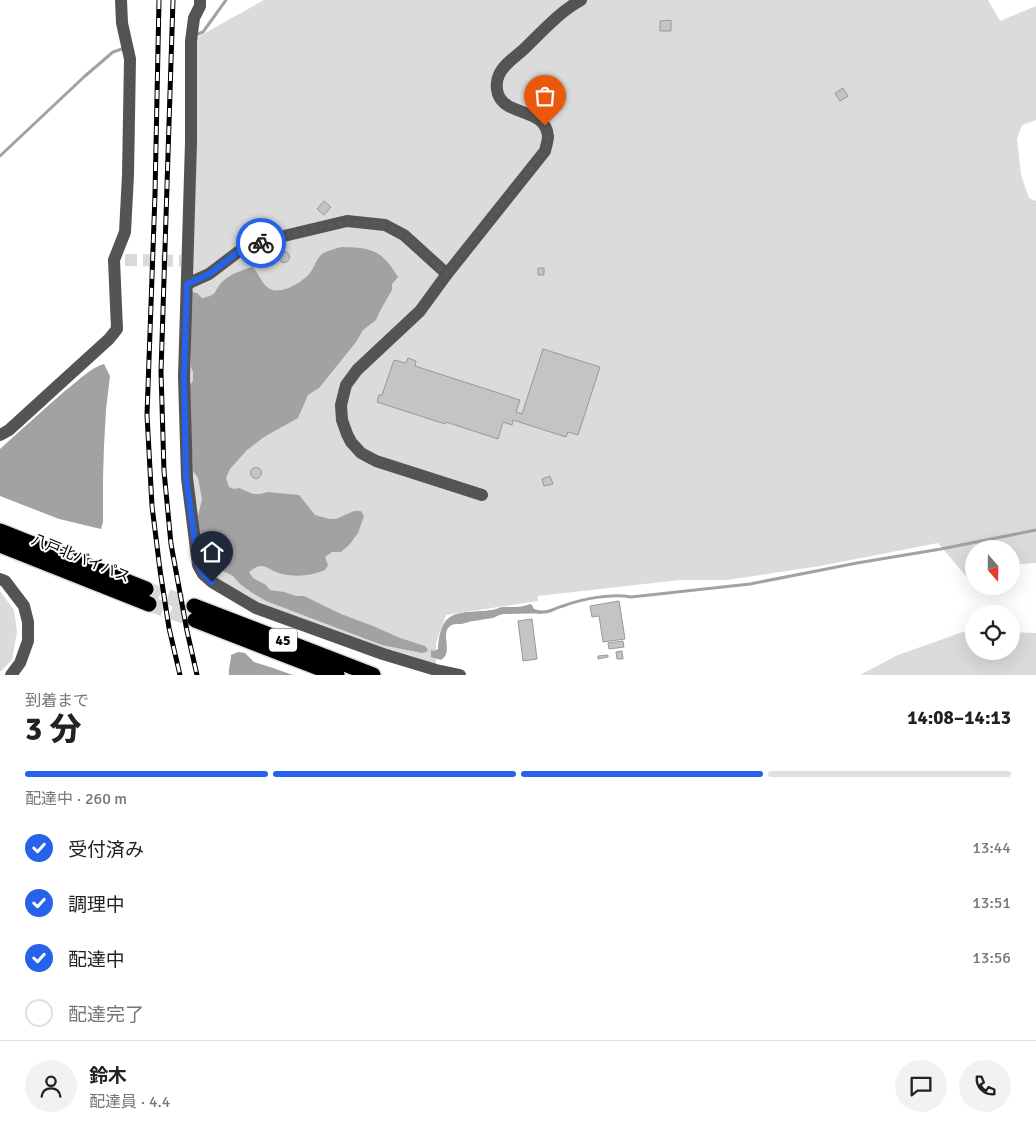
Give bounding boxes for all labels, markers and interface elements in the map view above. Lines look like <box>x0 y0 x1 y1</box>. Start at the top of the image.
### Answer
pin <box>524 75 566 126</box>
icon: bag <box>531 82 559 110</box>
courier <box>236 218 286 268</box>
icon: bike <box>247 229 275 257</box>
street label: 八戸北バイパス <box>29 530 133 586</box>
pin <box>191 531 233 582</box>
icon: home <box>198 538 226 566</box>
north arrow <box>965 540 1020 595</box>
map controls <box>965 540 1020 660</box>
button: locate <box>965 605 1020 660</box>
road number: 45 <box>269 628 297 652</box>
text: 到着まで <box>25 691 89 711</box>
text: 14:08–14:13 <box>907 706 1011 730</box>
text: 3 分 <box>25 710 81 749</box>
text: 配達中 · 260 m <box>25 789 127 809</box>
icon: check <box>25 834 53 862</box>
text: 受付済み <box>68 838 144 862</box>
text: 13:44 <box>972 838 1011 858</box>
icon: check <box>25 889 53 917</box>
text: 調理中 <box>68 893 125 917</box>
text: 13:51 <box>972 893 1011 913</box>
icon: check <box>25 944 53 972</box>
text: 配達中 <box>68 948 125 972</box>
text: 13:56 <box>972 948 1011 968</box>
text: 配達完了 <box>68 1003 144 1027</box>
button: person <box>25 1060 77 1112</box>
button: chat <box>895 1060 947 1112</box>
button: phone <box>959 1060 1011 1112</box>
text: 鈴木 <box>89 1064 127 1088</box>
text: 配達員 · 4.4 <box>89 1092 170 1112</box>

